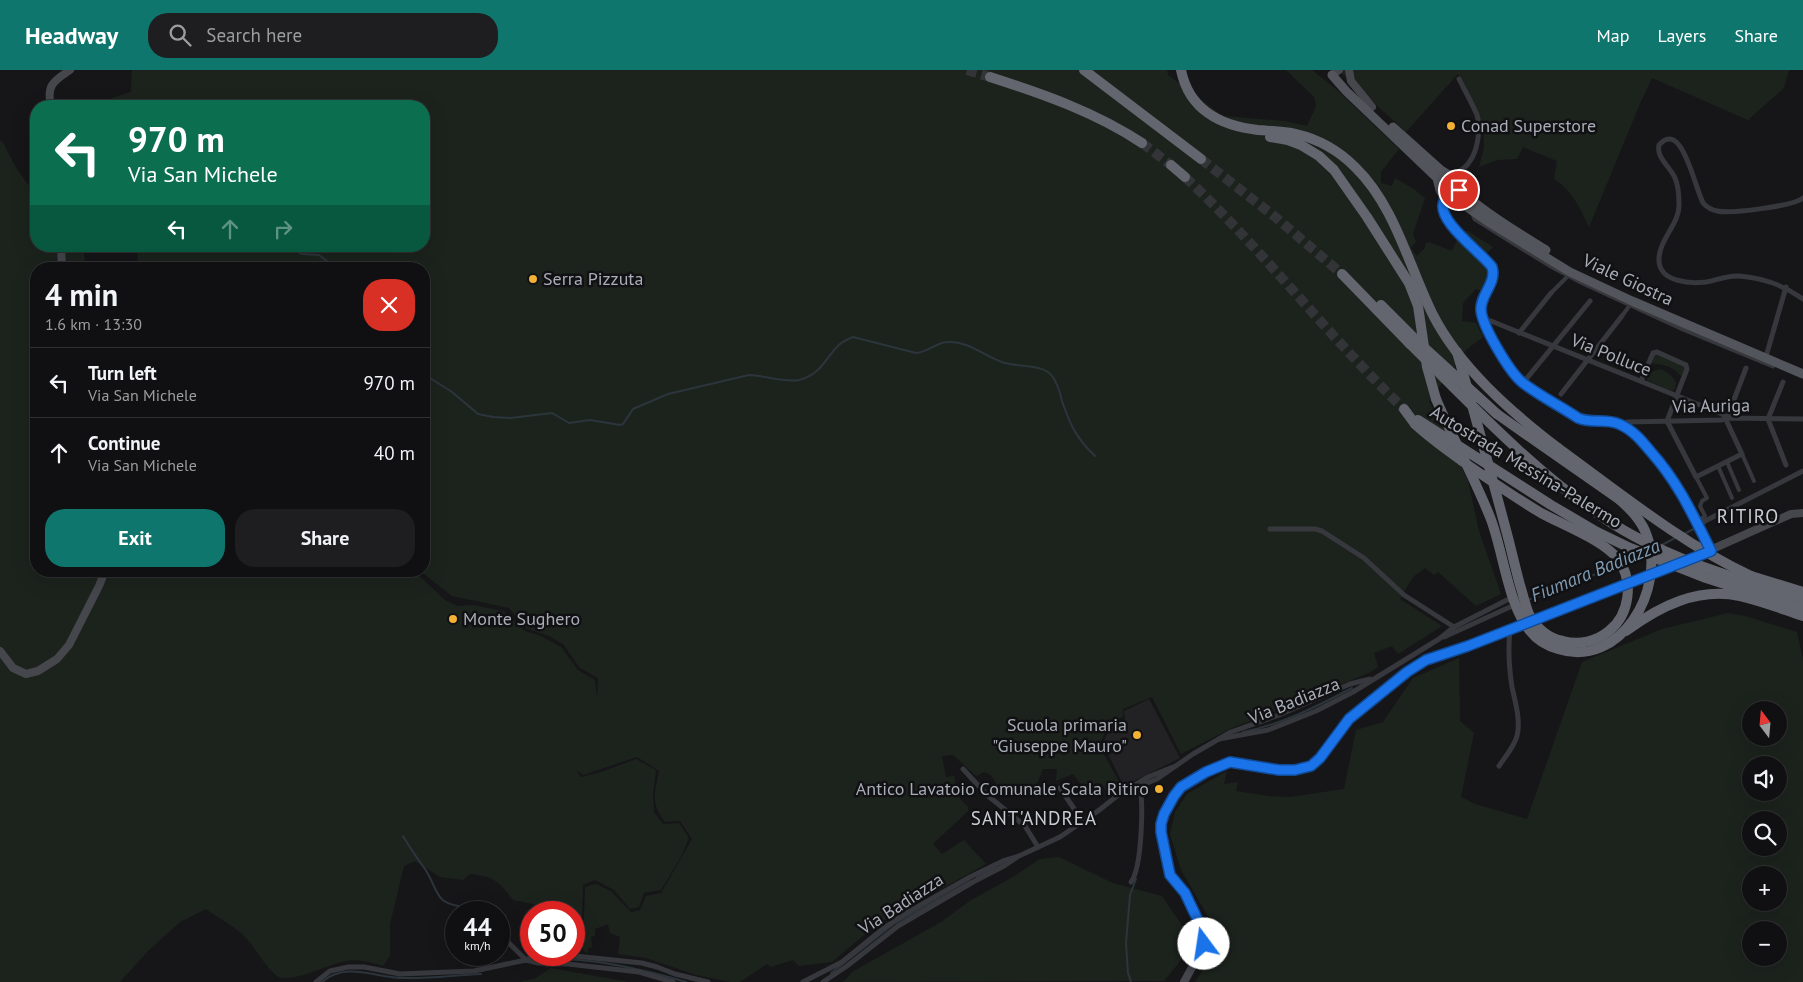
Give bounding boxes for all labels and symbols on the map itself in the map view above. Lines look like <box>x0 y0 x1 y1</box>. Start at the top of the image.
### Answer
place label: Conad Superstore <box>1461 114 1596 137</box>
marker: Conad Superstore <box>1445 120 1457 132</box>
pin <box>1438 169 1480 211</box>
street label: Viale Giostra <box>1578 248 1677 311</box>
place label: Serra Pizzuta <box>543 267 643 290</box>
marker: Serra Pizzuta <box>527 273 539 285</box>
street label: Via Polluce <box>1567 328 1655 381</box>
street label: Via Auriga <box>1671 393 1750 418</box>
street label: Autostrada Messina-Palermo <box>1426 400 1626 533</box>
district label: RITIRO <box>1717 504 1779 528</box>
water label: Fiumara Badiazza <box>1527 533 1664 607</box>
place label: Monte Sughero <box>463 607 580 630</box>
marker: Monte Sughero <box>447 613 459 625</box>
street label: Via Badiazza <box>1244 672 1343 730</box>
north arrow <box>1742 701 1788 746</box>
place label: Scuola primaria "Giuseppe Mauro" <box>992 713 1127 757</box>
marker: Scuola primaria "Giuseppe Mauro" <box>1131 729 1143 741</box>
place label: Antico Lavatoio Comunale Scala Ritiro <box>856 777 1149 800</box>
marker: Antico Lavatoio Comunale Scala Ritiro <box>1153 783 1165 795</box>
district label: SANT'ANDREA <box>971 806 1097 830</box>
street label: Via Badiazza <box>853 868 948 940</box>
speed limit sign: 50 <box>520 901 585 966</box>
position arrow <box>1177 917 1229 969</box>

